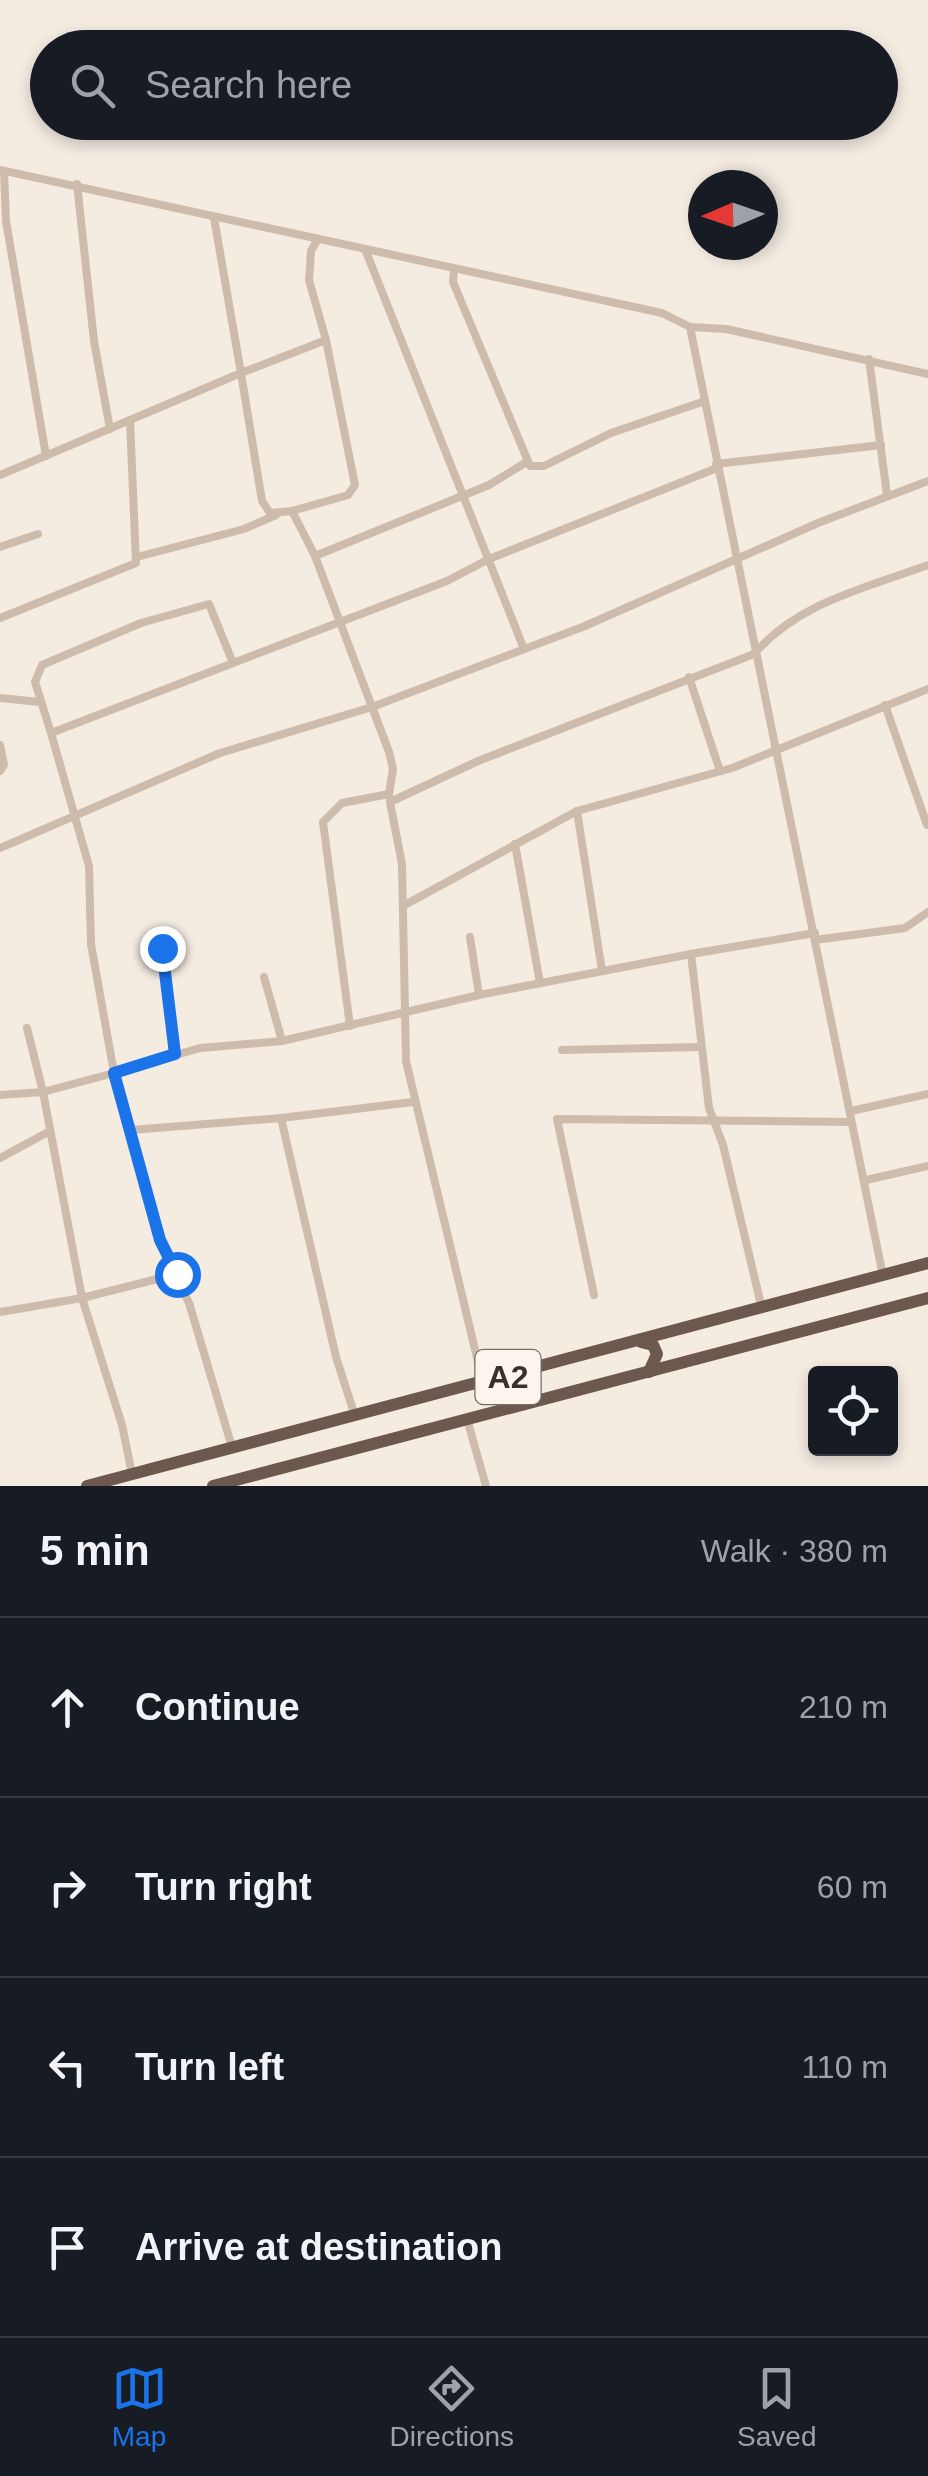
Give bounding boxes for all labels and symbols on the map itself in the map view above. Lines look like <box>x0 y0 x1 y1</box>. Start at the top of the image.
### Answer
north arrow <box>688 170 778 260</box>
route end <box>140 926 186 972</box>
route start <box>155 1252 201 1298</box>
road number: A2 <box>476 1350 540 1404</box>

